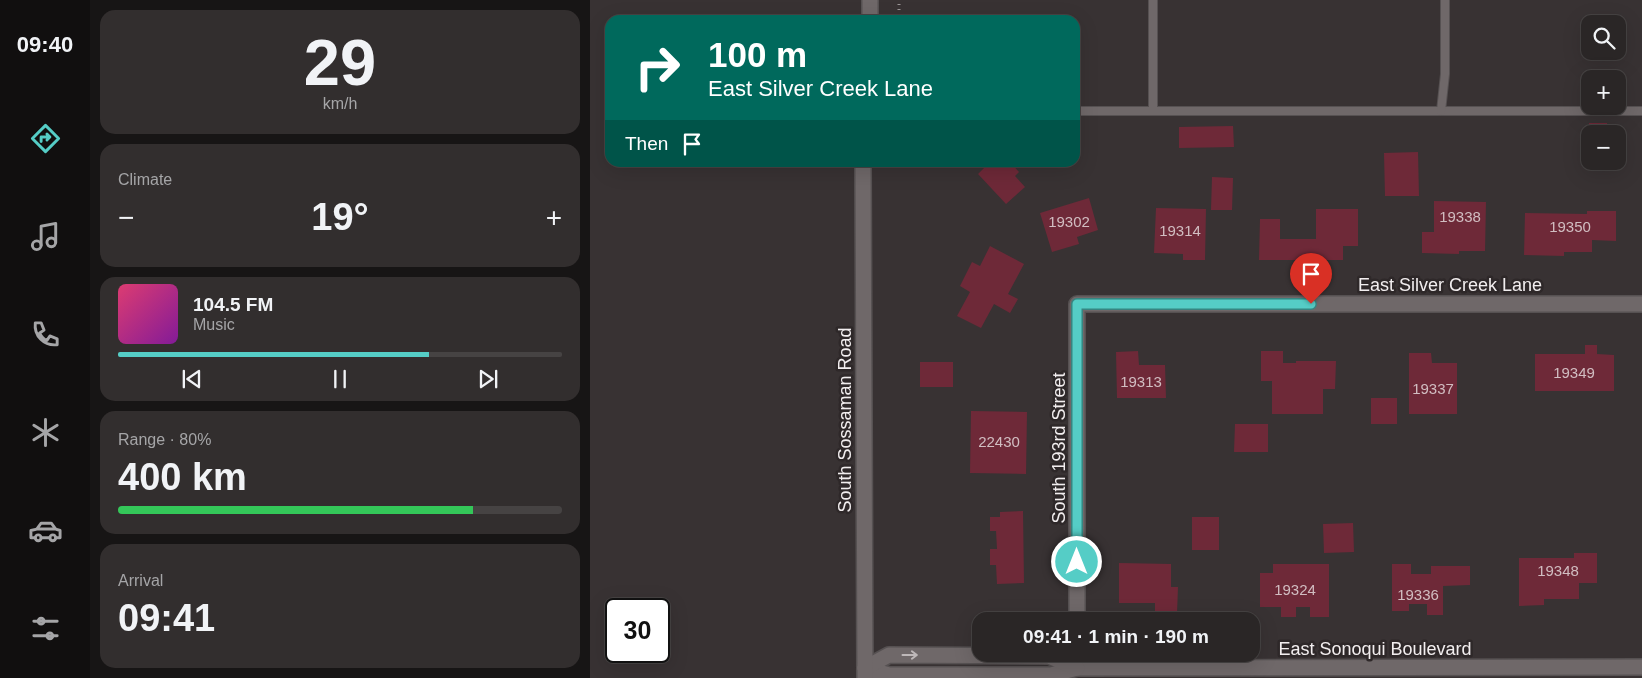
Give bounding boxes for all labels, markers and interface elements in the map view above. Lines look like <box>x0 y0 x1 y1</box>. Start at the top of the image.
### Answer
map controls <box>1581 15 1626 170</box>
button: search <box>1581 15 1626 60</box>
text: 29 <box>304 26 376 99</box>
text: 09:40 <box>17 32 73 57</box>
icon: right <box>625 35 690 100</box>
text: 100 m <box>708 35 807 74</box>
button: + <box>1581 70 1626 115</box>
text: East Silver Creek Lane <box>708 76 933 101</box>
text: km/h <box>323 95 357 112</box>
icon: directions <box>28 121 63 156</box>
button: − <box>1581 125 1626 170</box>
icon: arrive <box>678 130 706 158</box>
text: Then <box>625 133 668 154</box>
text: Climate <box>118 171 172 188</box>
text: 19° <box>311 196 369 238</box>
text: − <box>118 202 134 233</box>
text: + <box>546 202 562 233</box>
house number: 19338 <box>1439 208 1481 225</box>
house number: 19302 <box>1048 213 1090 230</box>
house number: 19350 <box>1549 218 1591 235</box>
icon: music <box>28 219 63 254</box>
house number: 19314 <box>1159 222 1201 239</box>
pin <box>1290 253 1332 304</box>
icon: arrive <box>1297 260 1325 288</box>
street label: East Silver Creek Lane <box>1358 275 1542 295</box>
text: 104.5 FM <box>193 294 273 315</box>
text: Music <box>193 316 235 333</box>
icon: phone <box>28 317 63 352</box>
street label: South Sossaman Road <box>835 327 855 513</box>
house number: 19349 <box>1553 364 1595 381</box>
icon: previous <box>178 365 206 393</box>
icon: pause <box>326 365 354 393</box>
icon: next <box>474 365 502 393</box>
street label: South 193rd Street <box>1049 372 1069 524</box>
house number: 19313 <box>1120 373 1162 390</box>
house number: 19337 <box>1412 380 1454 397</box>
icon: climate <box>28 415 63 450</box>
text: Range · 80% <box>118 431 211 448</box>
house number: 22430 <box>978 433 1020 450</box>
text: 400 km <box>118 456 247 498</box>
icon: car <box>28 513 63 548</box>
position arrow <box>1050 535 1102 587</box>
house number: 19348 <box>1537 562 1579 579</box>
text: Arrival <box>118 572 163 589</box>
house number: 19324 <box>1274 581 1316 598</box>
house number: 19336 <box>1397 586 1439 603</box>
text: 09:41 <box>118 597 215 639</box>
speed limit sign: 30 <box>605 598 670 663</box>
icon: filters <box>28 611 63 646</box>
text: 09:41 · 1 min · 190 m <box>1023 626 1209 647</box>
street label: East Sonoqui Boulevard <box>1278 639 1472 659</box>
one-way arrow <box>902 650 918 660</box>

